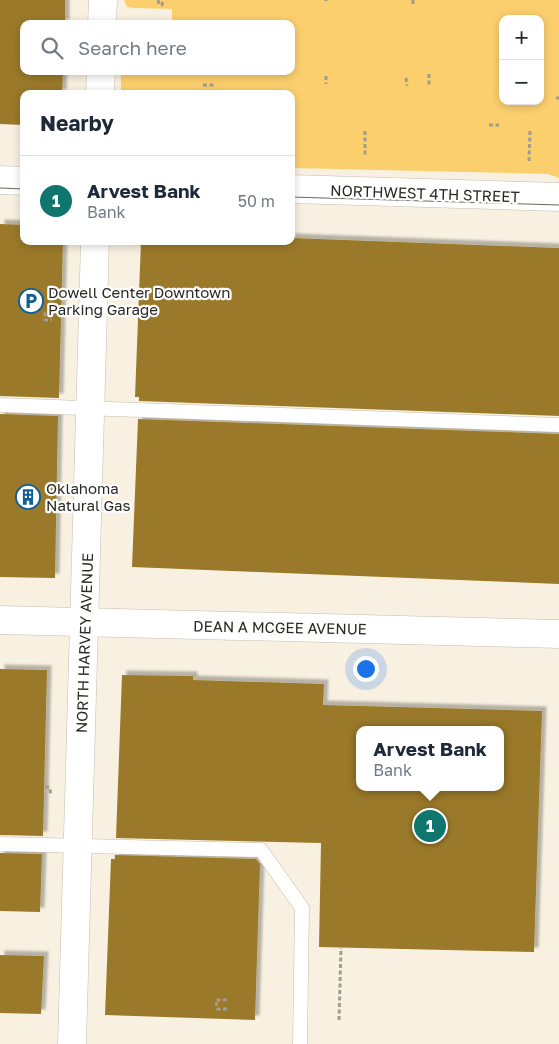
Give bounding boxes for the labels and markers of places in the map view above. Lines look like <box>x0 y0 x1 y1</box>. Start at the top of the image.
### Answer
place label: Dowell Center Downtown Parking Garage <box>48 283 230 318</box>
parking icon: Dowell Center Downtown Parking Garage <box>18 288 44 314</box>
place label: Oklahoma Natural Gas <box>46 479 131 514</box>
building icon: Oklahoma Natural Gas <box>15 484 41 510</box>
pin: 1 <box>414 807 446 845</box>

